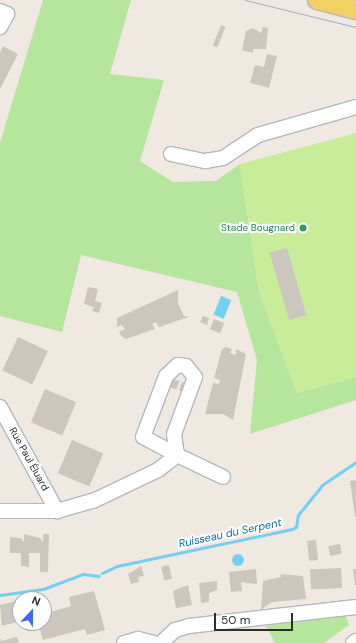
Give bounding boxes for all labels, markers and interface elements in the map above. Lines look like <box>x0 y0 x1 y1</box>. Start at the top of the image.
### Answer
place label: Stade Bougnard <box>221 222 295 234</box>
marker: Stade Bougnard <box>298 223 308 233</box>
street label: Rue Paul Éluard <box>7 425 51 493</box>
water label: Ruisseau du Serpent <box>177 516 283 550</box>
north arrow <box>12 591 52 631</box>
text: N <box>30 593 42 609</box>
scale bar <box>216 605 295 631</box>
text: 50 m <box>221 612 250 628</box>

